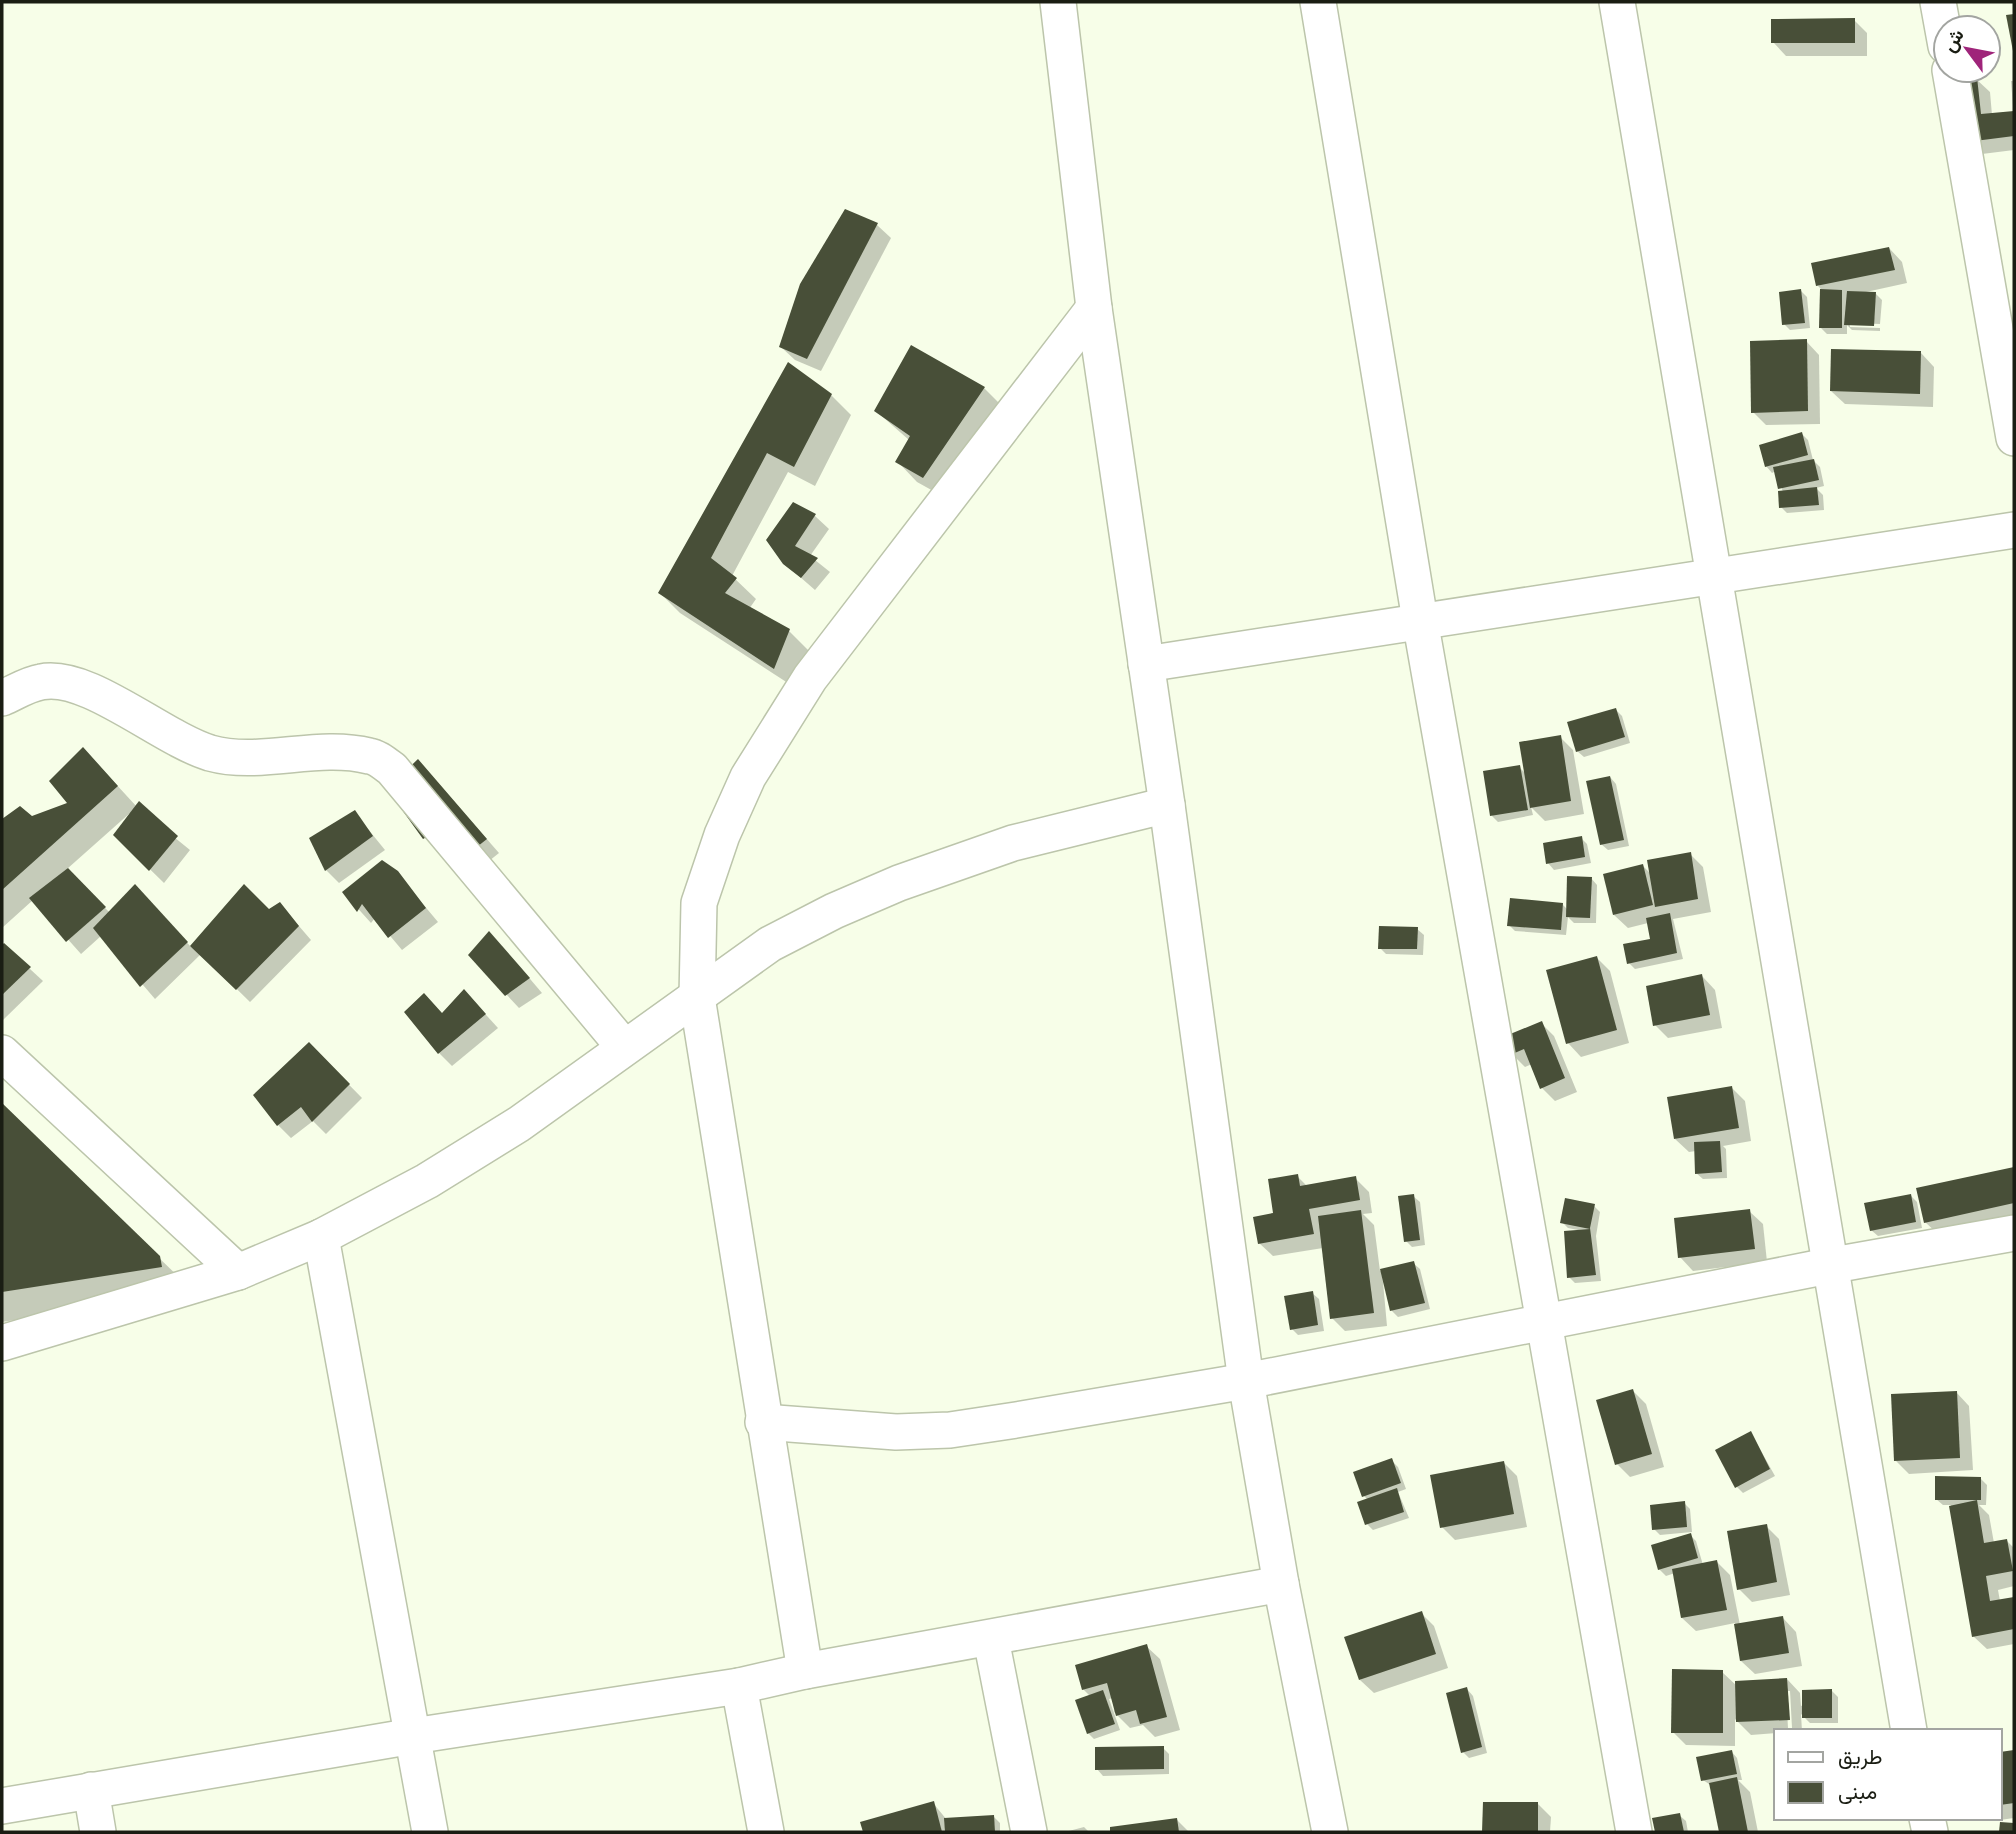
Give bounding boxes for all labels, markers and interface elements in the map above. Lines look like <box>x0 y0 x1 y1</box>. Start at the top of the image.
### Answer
north arrow <box>1932 14 2002 84</box>
text: ش <box>1936 24 1970 57</box>
legend <box>1774 1729 2002 1820</box>
text: طريق <box>1838 1743 1883 1770</box>
text: مبنى <box>1838 1778 1877 1805</box>

